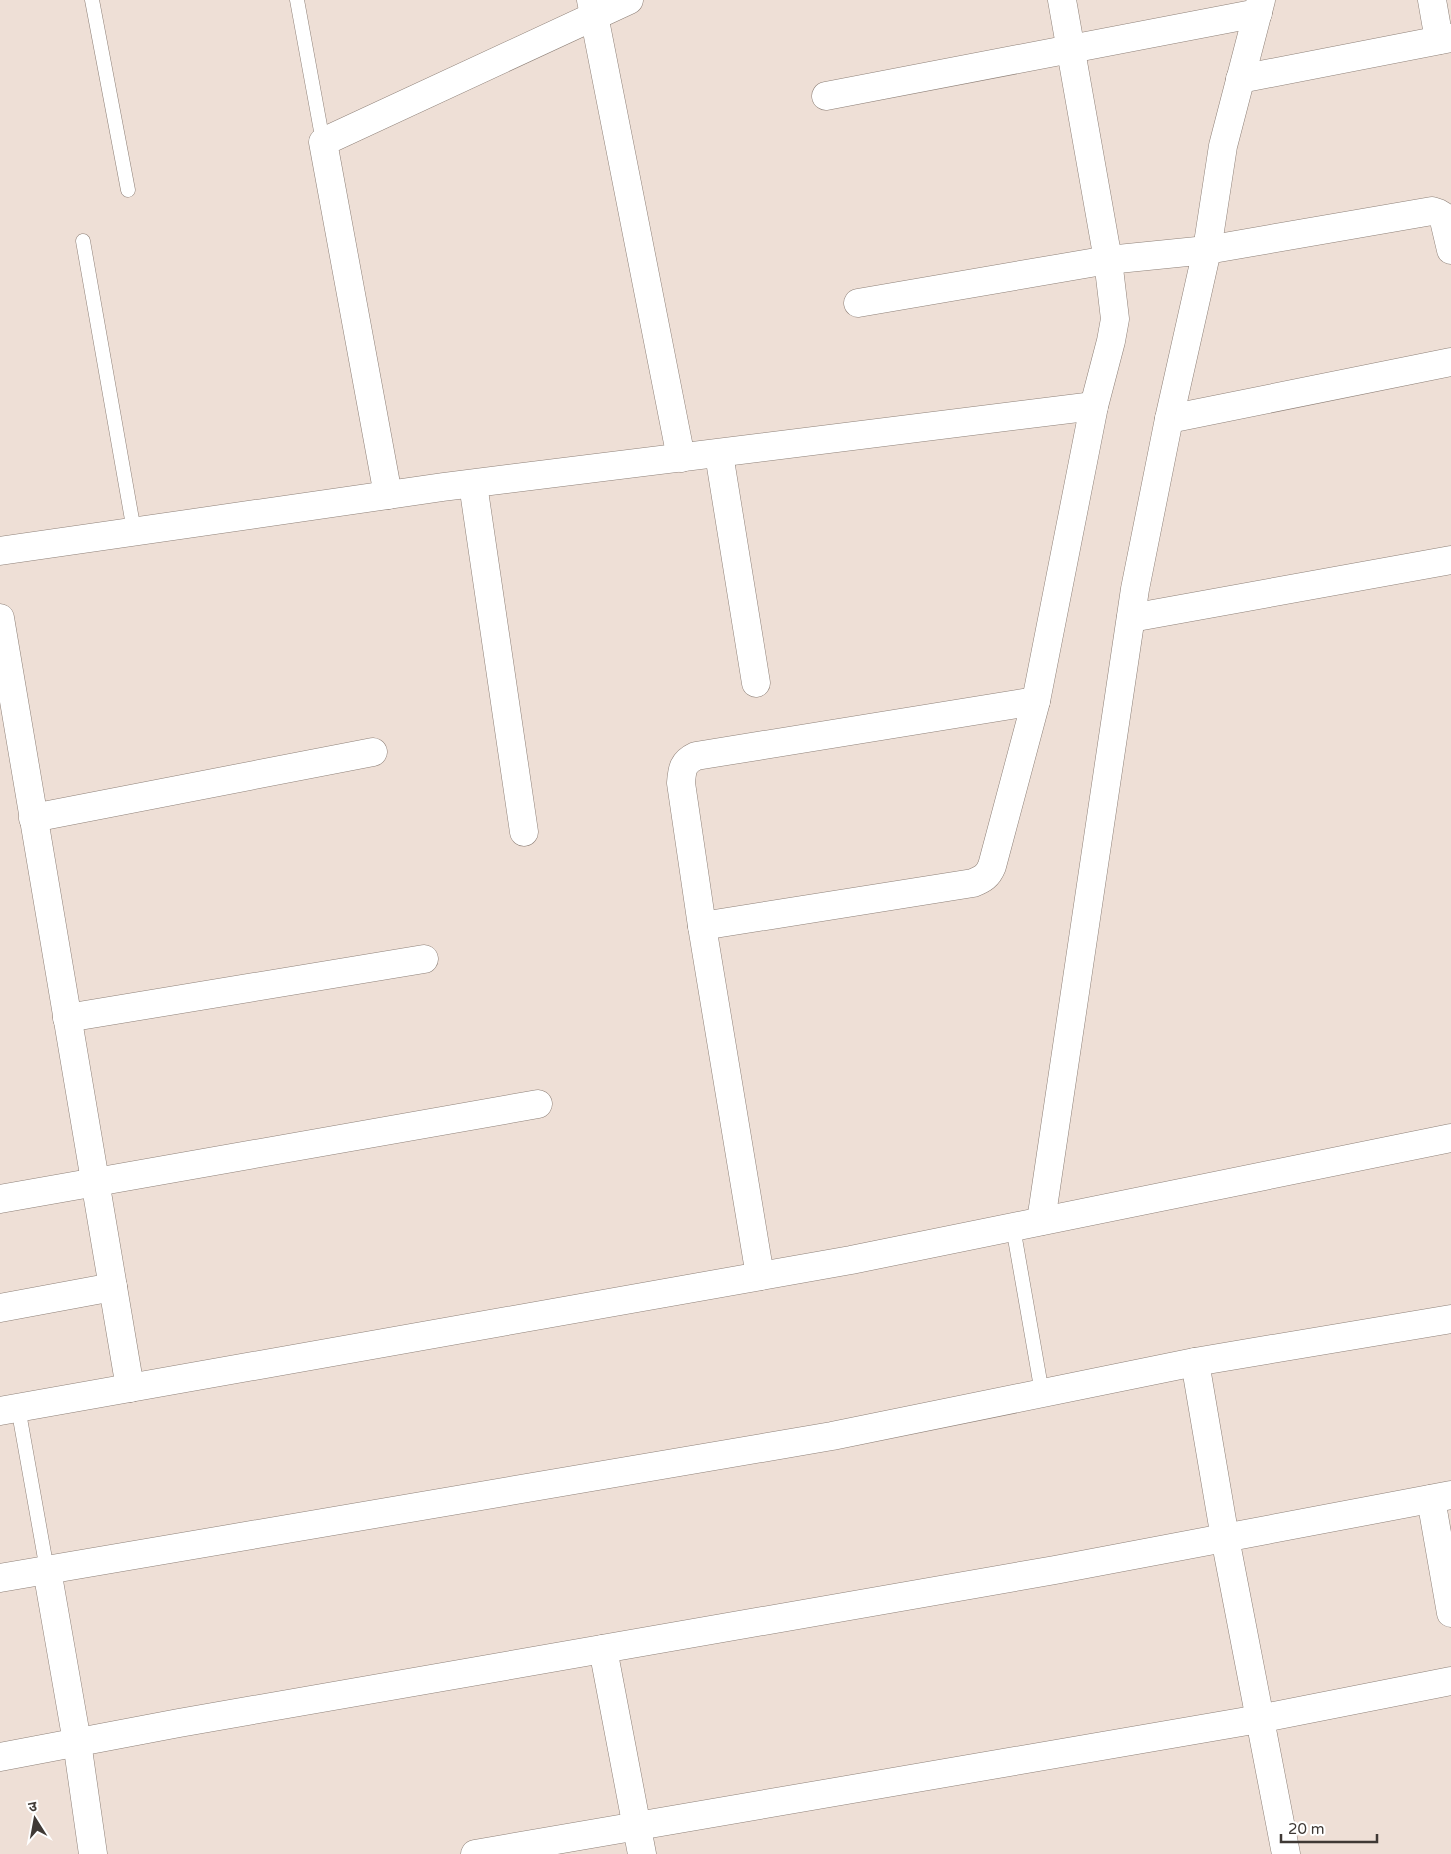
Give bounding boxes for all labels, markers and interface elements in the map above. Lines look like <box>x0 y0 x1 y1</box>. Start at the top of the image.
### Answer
north arrow <box>10 1794 60 1844</box>
text: उ <box>27 1797 39 1816</box>
scale bar <box>1281 1812 1377 1844</box>
text: 20 m <box>1288 1820 1325 1838</box>

